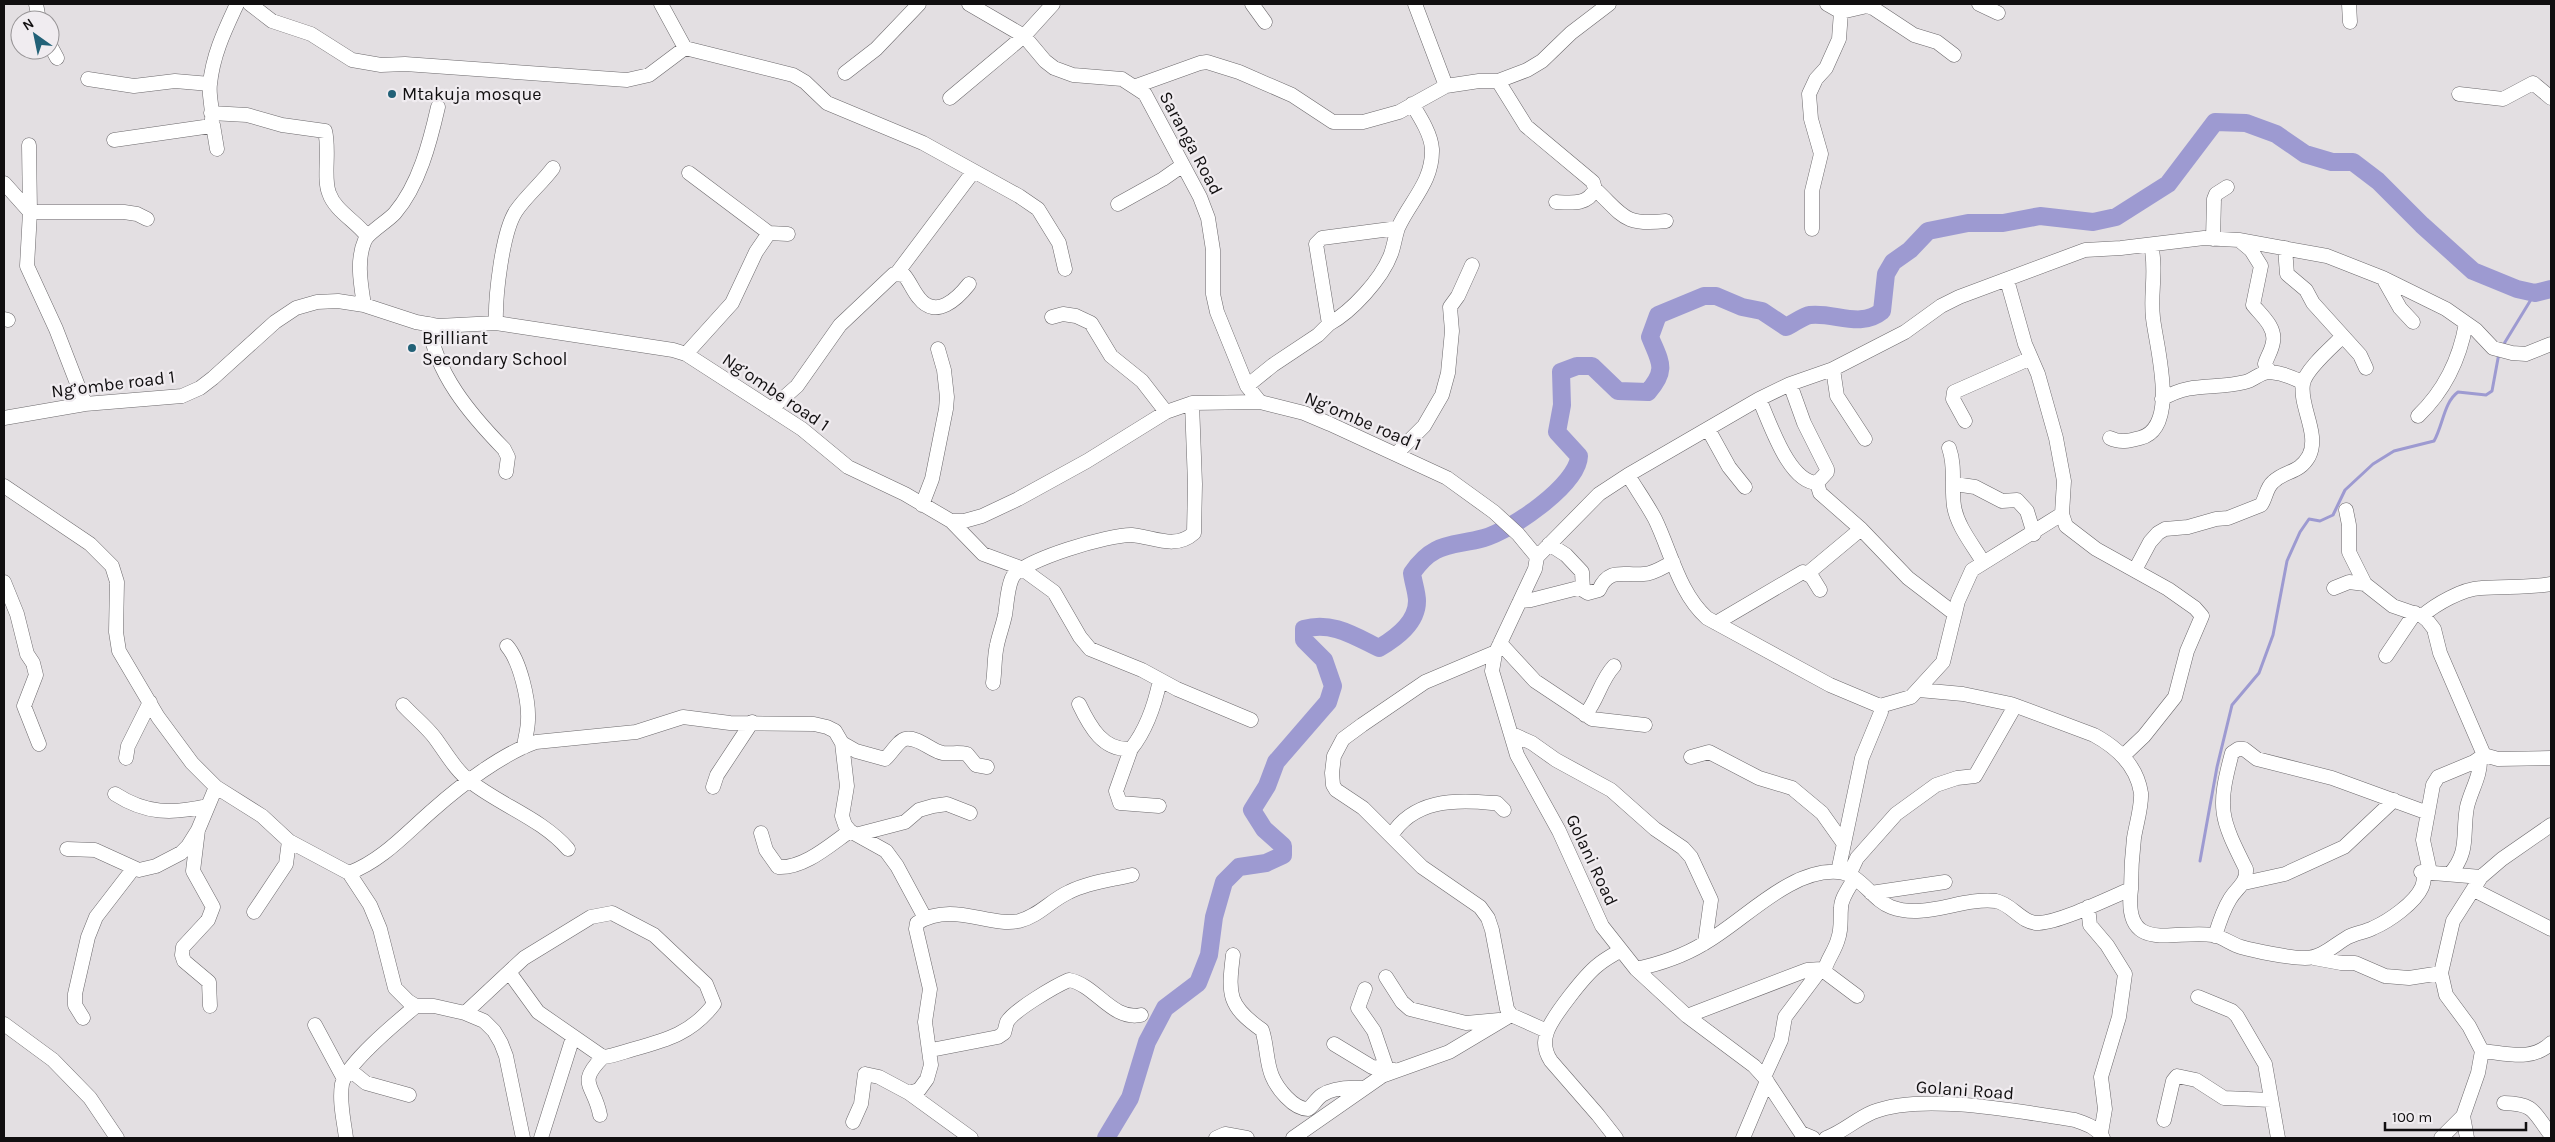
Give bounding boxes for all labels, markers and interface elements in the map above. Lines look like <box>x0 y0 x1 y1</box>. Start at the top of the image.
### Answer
north arrow <box>10 10 60 60</box>
text: N <box>19 15 37 34</box>
place label: Mtakuja mosque <box>402 83 542 105</box>
marker: Mtakuja mosque <box>386 88 398 100</box>
street label: Saranga Road <box>1155 88 1227 198</box>
place label: Brilliant Secondary School <box>422 327 568 370</box>
marker: Brilliant Secondary School <box>406 342 418 354</box>
street label: Ng’ombe road 1 <box>718 348 834 436</box>
street label: Ng’ombe road 1 <box>50 366 176 402</box>
street label: Ng’ombe road 1 <box>1301 387 1425 455</box>
street label: Golani Road <box>1561 811 1623 909</box>
street label: Golani Road <box>1915 1076 2015 1104</box>
scale bar <box>2385 1100 2526 1132</box>
text: 100 m <box>2392 1108 2432 1126</box>

